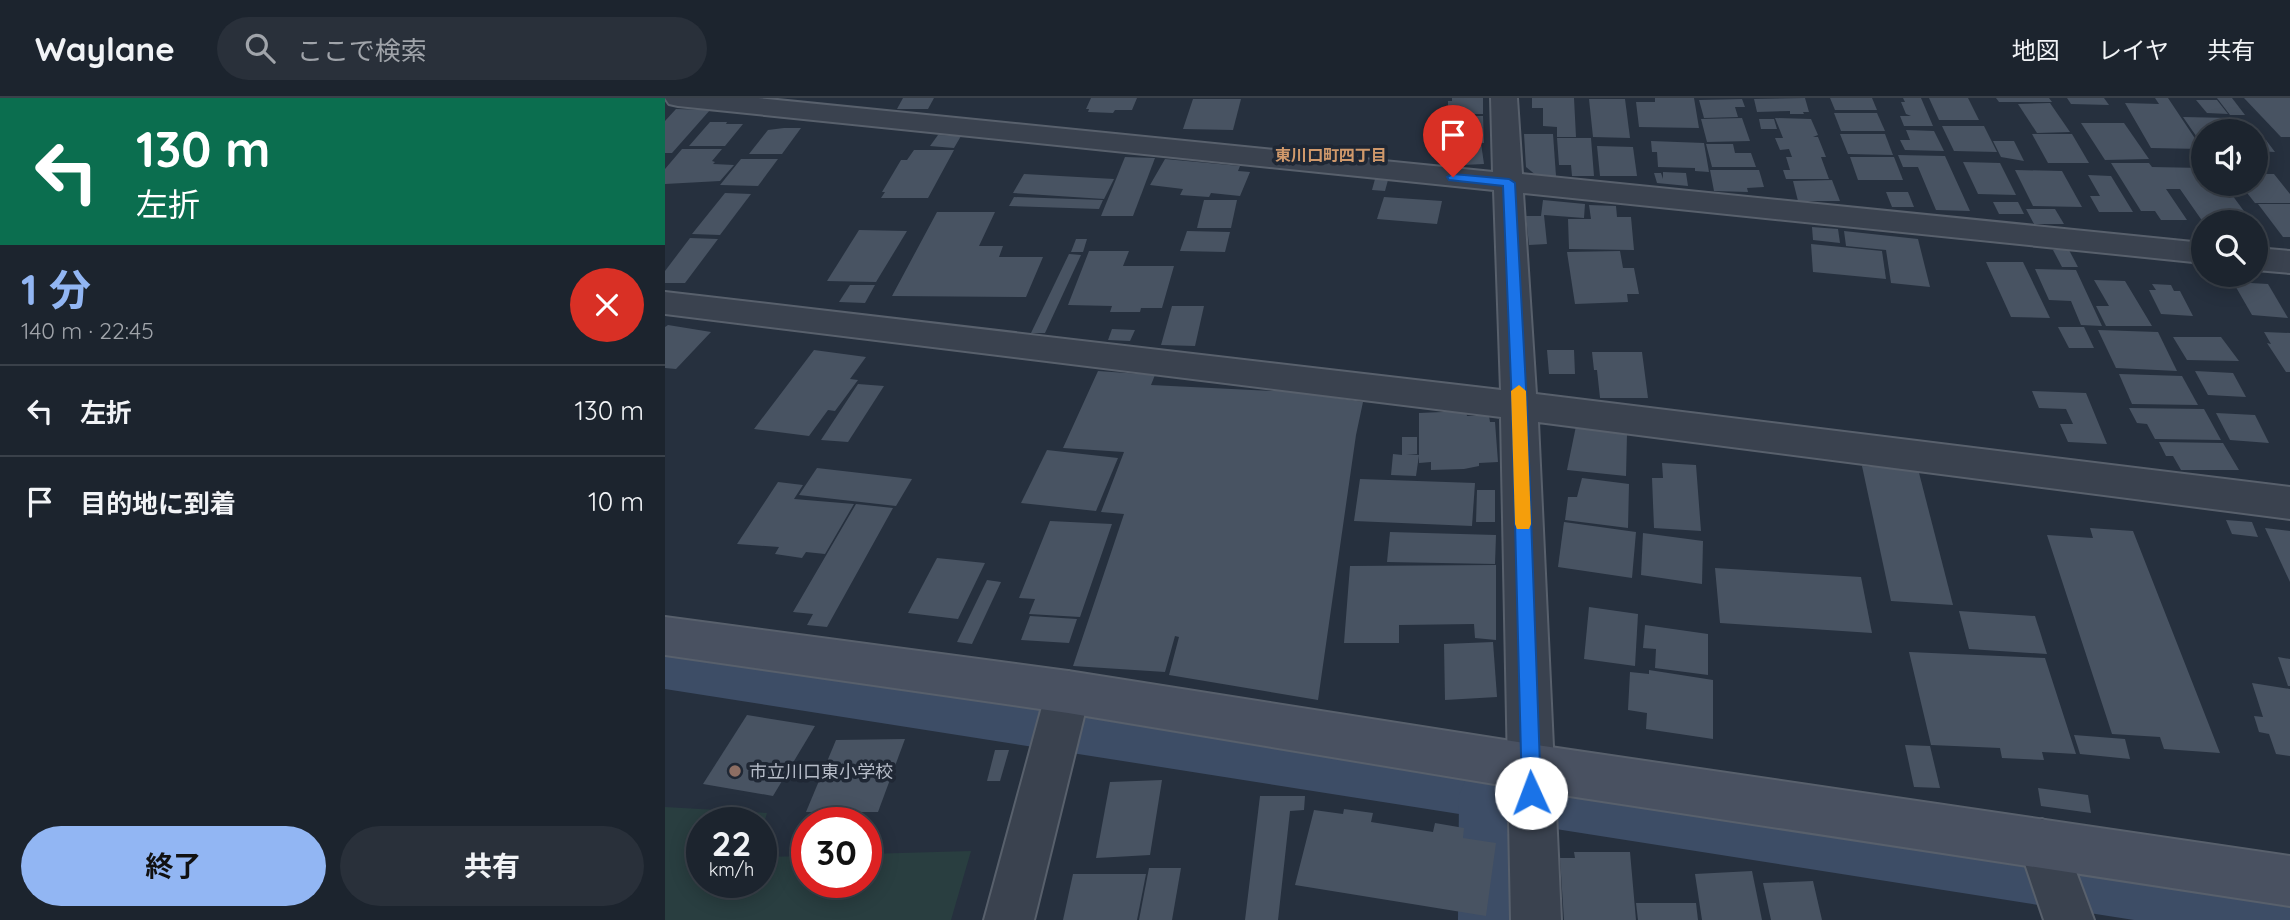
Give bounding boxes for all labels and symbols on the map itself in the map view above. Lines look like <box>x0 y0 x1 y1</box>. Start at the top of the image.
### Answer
pin <box>1423 105 1483 177</box>
district label: 東川口町四丁目 <box>1275 145 1387 165</box>
position arrow <box>1494 756 1568 830</box>
place label: 市立川口東小学校 <box>749 760 893 783</box>
marker: 市立川口東小学校 <box>727 763 743 779</box>
speed limit sign: 30 <box>791 807 882 898</box>

